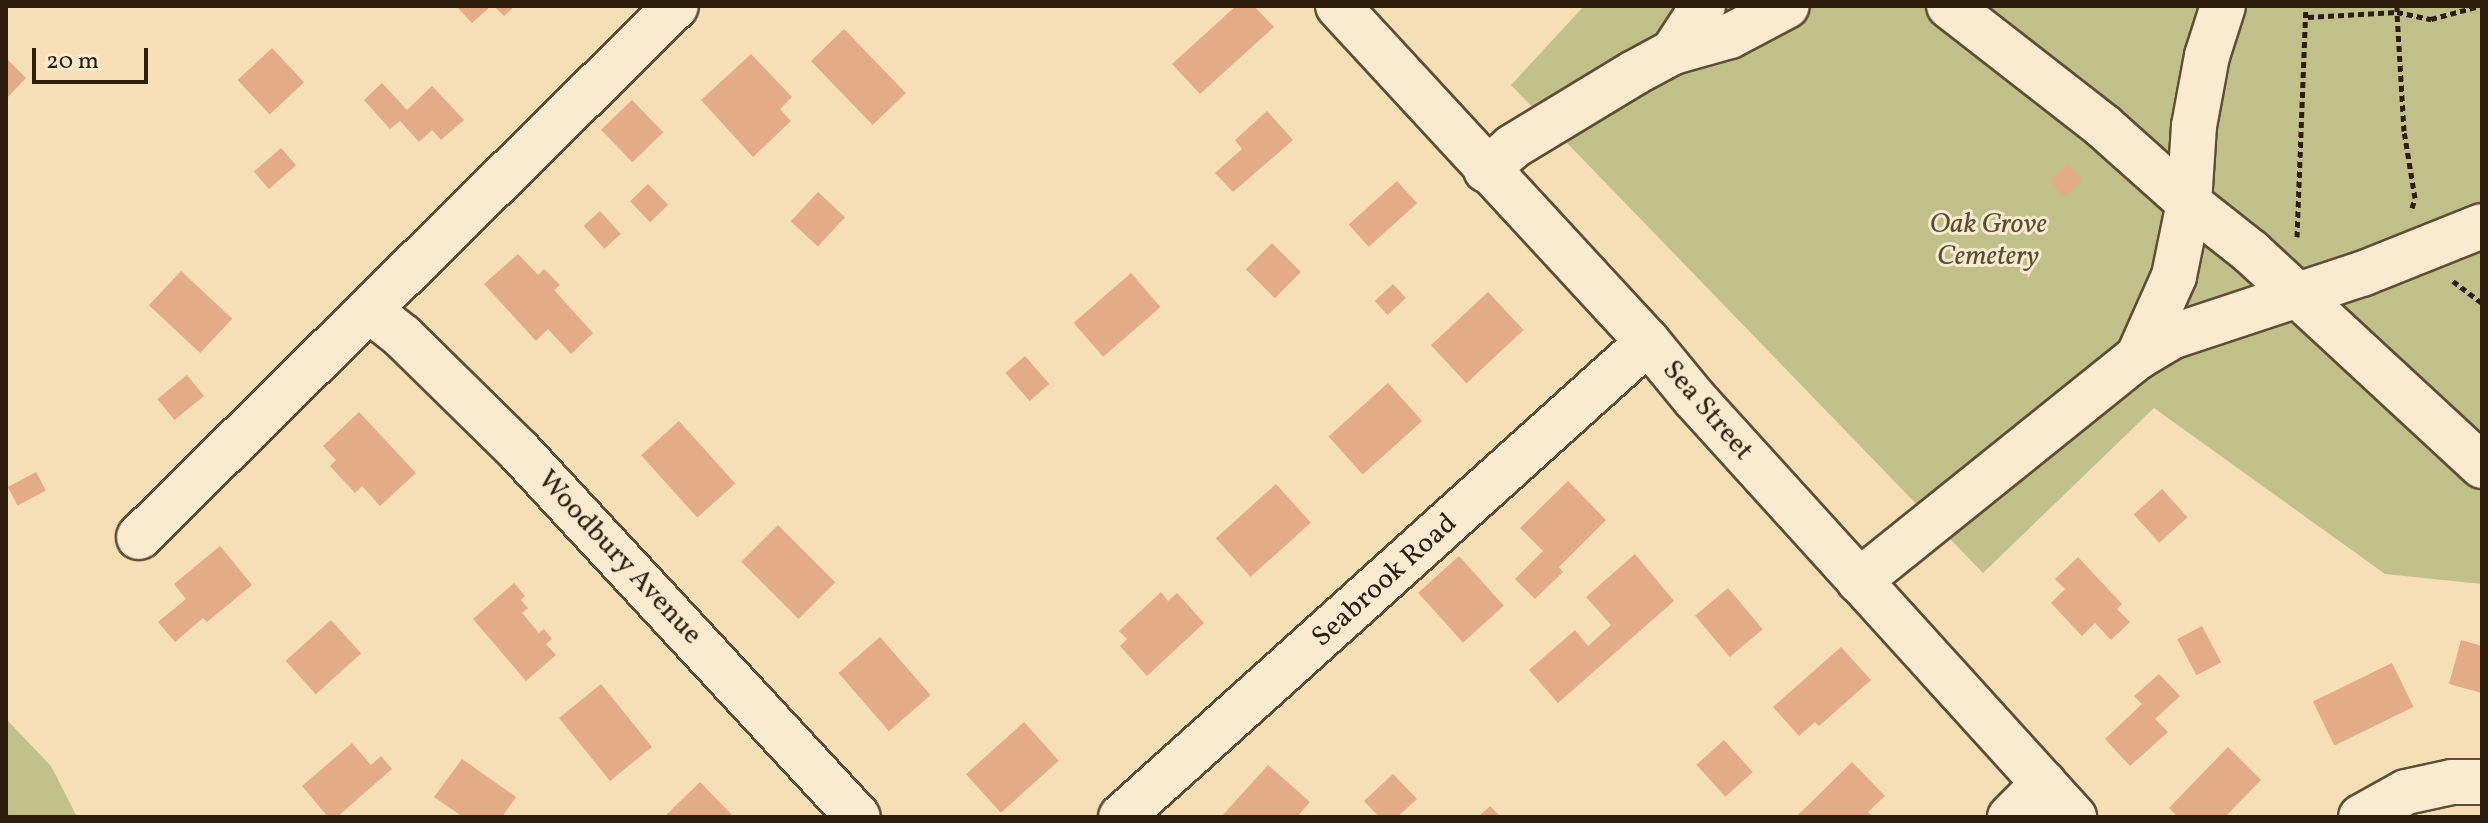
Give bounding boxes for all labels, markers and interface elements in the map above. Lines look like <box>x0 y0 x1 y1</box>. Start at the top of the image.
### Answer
scale bar <box>36 32 152 82</box>
text: 20 m <box>46 45 99 79</box>
park label: Oak Grove Cemetery <box>1929 208 2047 274</box>
street label: Sea Street <box>1654 354 1760 468</box>
street label: Woodbury Avenue <box>529 464 709 652</box>
street label: Seabrook Road <box>1306 507 1464 655</box>

